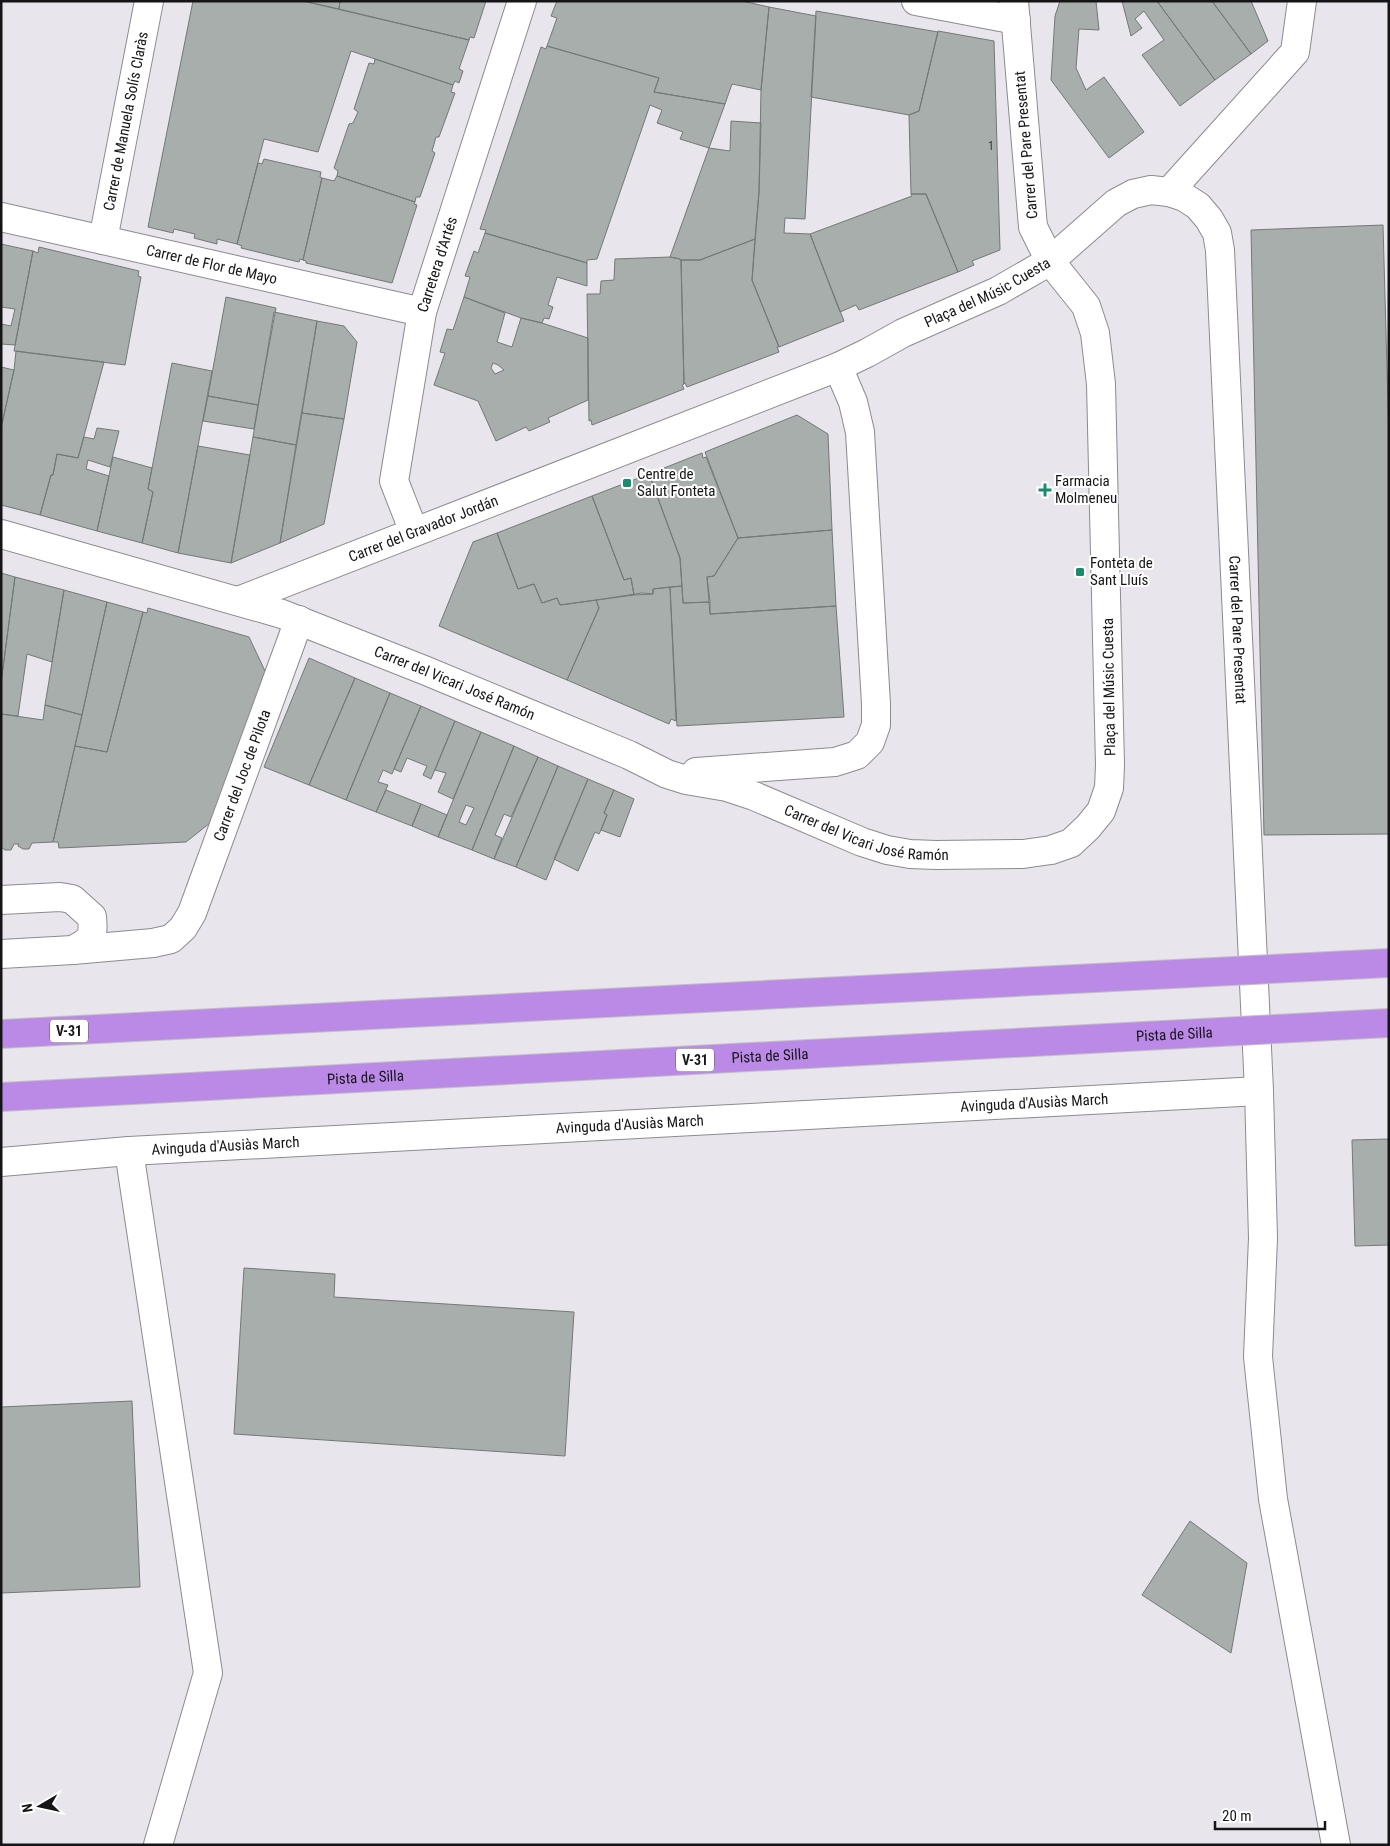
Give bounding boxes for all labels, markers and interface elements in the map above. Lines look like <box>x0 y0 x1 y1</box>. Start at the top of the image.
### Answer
street label: Carrer de Manuela Solís Claràs <box>100 30 152 212</box>
street label: Carrer del Pare Presentat <box>1011 70 1041 220</box>
house number: 1 <box>988 139 994 153</box>
street label: Carretera d'Artés <box>414 214 461 314</box>
street label: Carrer de Flor de Mayo <box>144 241 279 288</box>
street label: Plaça del Músic Cuesta <box>922 254 1054 331</box>
place label: Centre de Salut Fonteta <box>637 465 716 500</box>
place label: Farmacia Molmeneu <box>1055 472 1117 507</box>
marker: Centre de Salut Fonteta <box>621 477 633 489</box>
marker: Farmacia Molmeneu <box>1039 484 1051 496</box>
street label: Carrer del Gravador Jordán <box>346 491 501 566</box>
place label: Fonteta de Sant Lluís <box>1090 554 1153 589</box>
street label: Carrer del Pare Presentat <box>1225 555 1250 704</box>
marker: Fonteta de Sant Lluís <box>1074 566 1086 578</box>
street label: Plaça del Músic Cuesta <box>1099 618 1119 756</box>
street label: Carrer del Vicari José Ramón <box>372 642 538 724</box>
street label: Carrer del Joc de Pilota <box>210 707 274 844</box>
street label: Carrer del Vicari José Ramón <box>782 801 949 864</box>
road number: V-31 <box>50 1019 88 1042</box>
street label: Pista de Silla <box>1135 1023 1213 1045</box>
street label: Pista de Silla <box>731 1045 809 1067</box>
road number: V-31 <box>676 1048 714 1072</box>
street label: Pista de Silla <box>327 1067 404 1089</box>
street label: Avinguda d'Ausiàs March <box>960 1090 1109 1116</box>
street label: Avinguda d'Ausiàs March <box>555 1111 704 1137</box>
street label: Avinguda d'Ausiàs March <box>151 1133 300 1159</box>
north arrow <box>15 1781 65 1831</box>
scale bar <box>1215 1798 1325 1830</box>
text: N <box>19 1803 36 1814</box>
text: 20 m <box>1222 1807 1252 1825</box>

